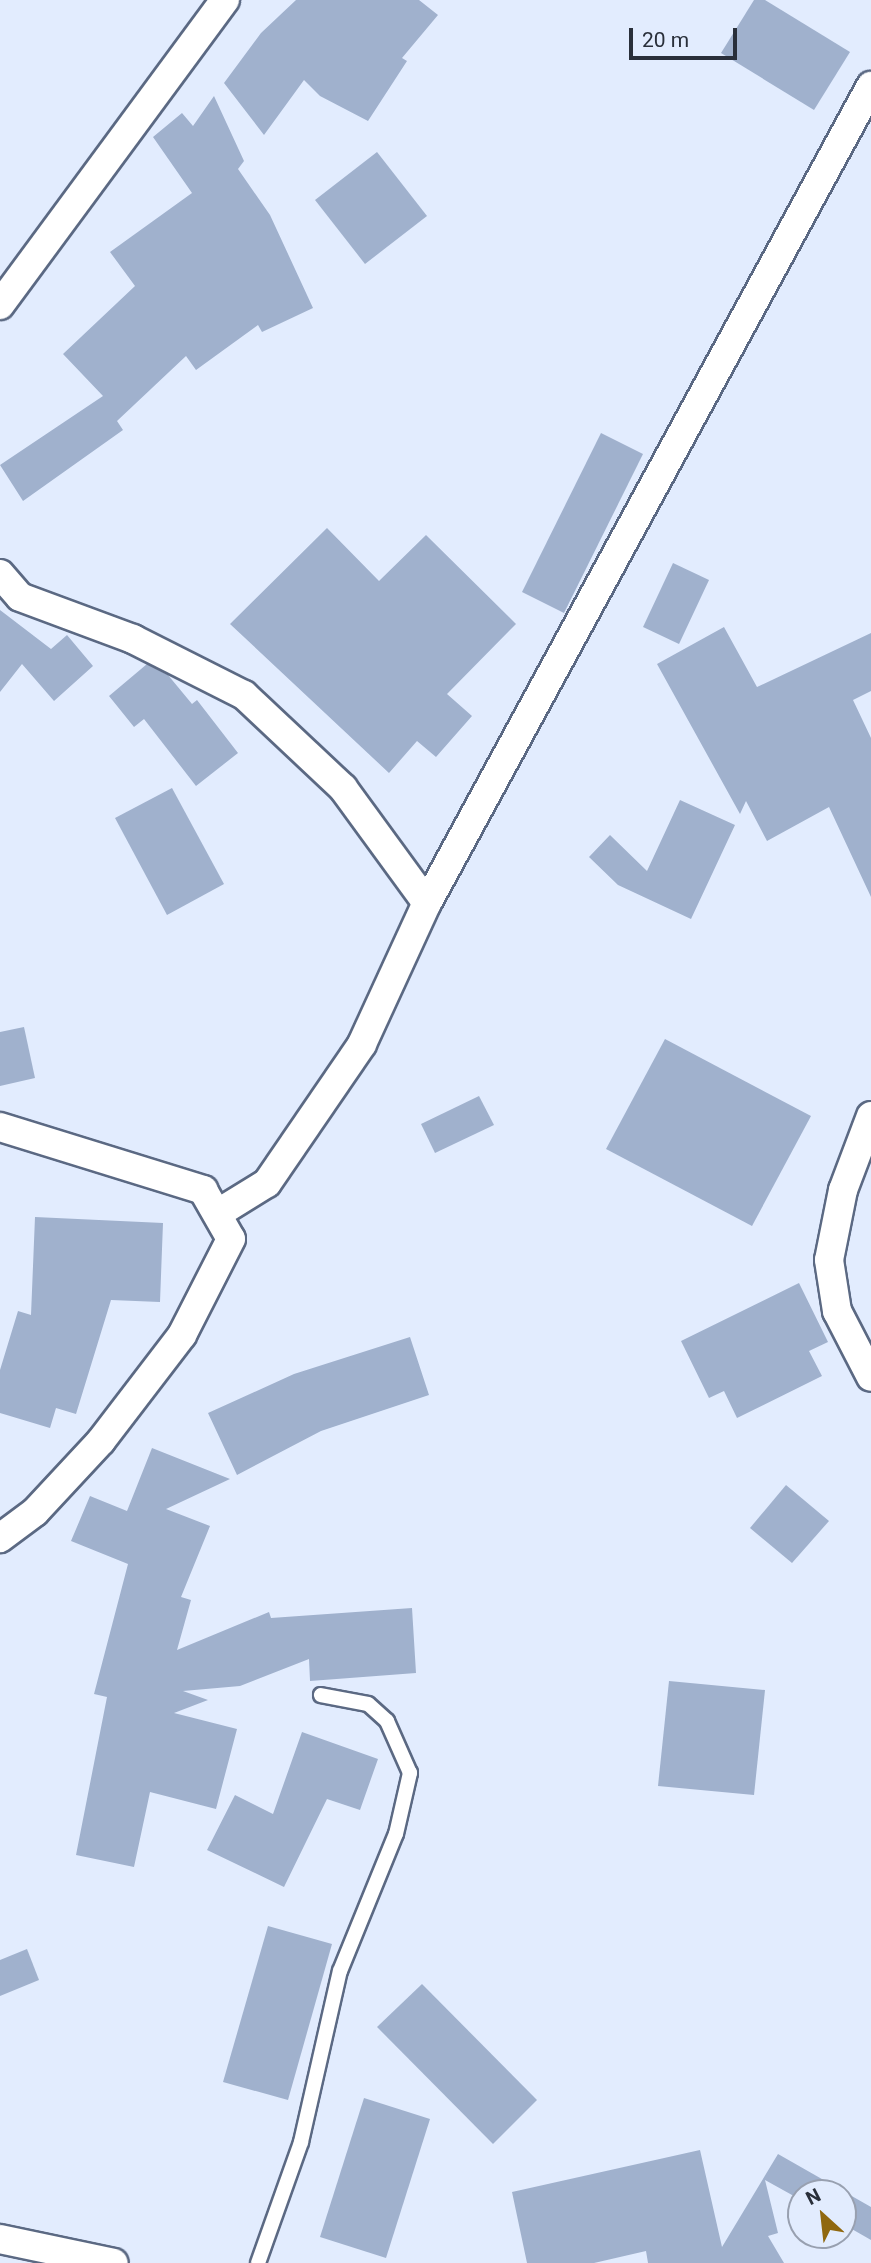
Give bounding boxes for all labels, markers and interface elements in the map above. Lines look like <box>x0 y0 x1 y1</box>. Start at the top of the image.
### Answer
scale bar <box>633 14 742 58</box>
text: 20 m <box>642 28 689 52</box>
north arrow <box>787 2179 857 2249</box>
text: N <box>802 2183 824 2210</box>

